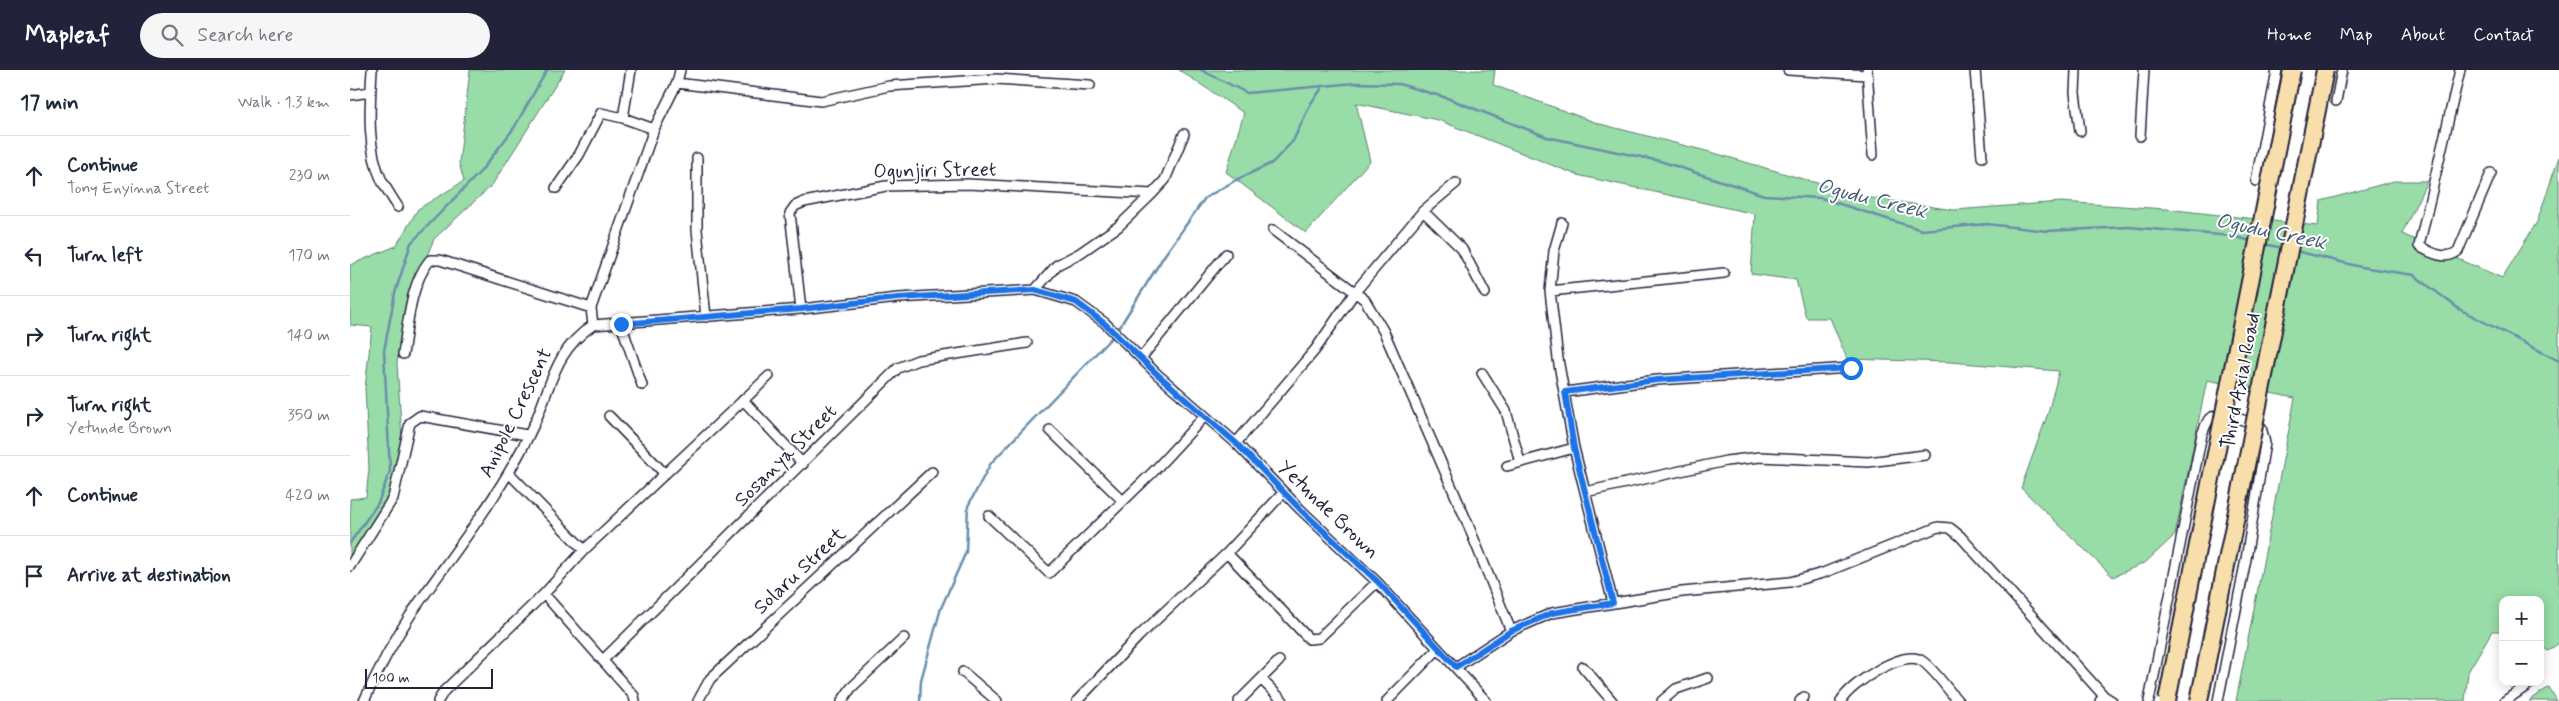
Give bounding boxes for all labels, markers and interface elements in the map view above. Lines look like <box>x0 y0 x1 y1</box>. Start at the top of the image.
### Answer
search box <box>140 13 490 58</box>
text: Mapleaf <box>25 20 110 51</box>
icon: search <box>158 21 186 49</box>
text: Search here <box>198 23 293 48</box>
text: Home <box>2267 23 2312 47</box>
text: Map <box>2340 23 2373 47</box>
text: About <box>2401 23 2445 47</box>
text: Contact <box>2473 23 2534 47</box>
text: 17 min <box>20 89 79 117</box>
text: Walk · 1.3 km <box>238 92 330 113</box>
text: Continue <box>67 153 138 178</box>
street label: Ogunjiri Street <box>873 156 997 186</box>
icon: ahead <box>20 162 48 190</box>
text: 230 m <box>289 165 330 186</box>
water label: Ogudu Creek <box>1814 172 1931 226</box>
text: Tony Enyinna Street <box>67 178 209 199</box>
water label: Ogudu Creek <box>2213 207 2330 258</box>
icon: left <box>20 242 48 270</box>
text: Turn left <box>67 243 143 268</box>
text: 170 m <box>288 245 330 266</box>
street label: Third Axial Road <box>2215 311 2267 451</box>
route end <box>610 313 633 336</box>
icon: right <box>20 322 48 350</box>
text: Turn right <box>67 323 151 348</box>
text: 140 m <box>286 325 330 346</box>
street label: Anipole Crescent <box>473 344 559 482</box>
route start <box>1840 357 1863 380</box>
text: Turn right <box>67 393 151 418</box>
street label: Sosanya Street <box>729 399 843 513</box>
icon: right <box>20 402 48 430</box>
text: 350 m <box>288 405 330 426</box>
text: Yetunde Brown <box>67 418 172 439</box>
street label: Yetunde Brown <box>1271 455 1385 565</box>
icon: ahead <box>20 482 48 510</box>
text: Continue <box>67 483 138 508</box>
text: 420 m <box>286 485 330 506</box>
street label: Solaru Street <box>748 521 852 621</box>
icon: arrive <box>20 562 48 590</box>
text: Arrive at destination <box>67 563 231 588</box>
map controls <box>2499 596 2544 686</box>
button: + <box>2499 596 2544 641</box>
button: − <box>2499 641 2544 686</box>
scale bar <box>365 666 492 689</box>
text: 100 m <box>372 669 410 687</box>

